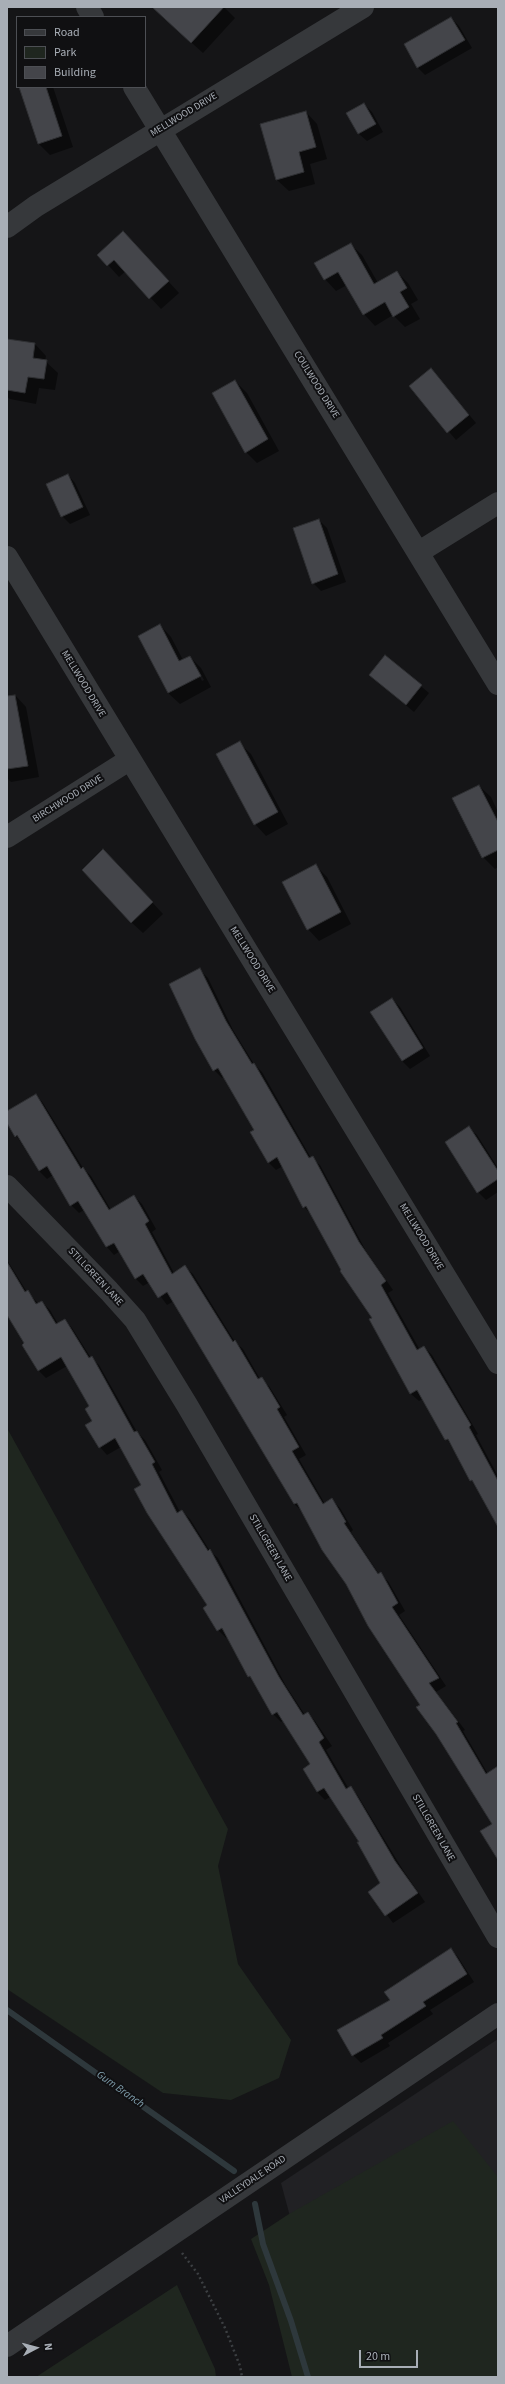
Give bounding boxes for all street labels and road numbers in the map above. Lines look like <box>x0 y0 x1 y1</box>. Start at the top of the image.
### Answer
street label: MELLWOOD DRIVE <box>148 90 220 140</box>
street label: COULWOOD DRIVE <box>291 349 341 421</box>
street label: MELLWOOD DRIVE <box>58 648 108 720</box>
street label: BIRCHWOOD DRIVE <box>31 773 105 825</box>
street label: MELLWOOD DRIVE <box>227 925 277 995</box>
street label: MELLWOOD DRIVE <box>396 1201 446 1273</box>
street label: STILLGREEN LANE <box>65 1245 125 1309</box>
street label: STILLGREEN LANE <box>246 1512 294 1584</box>
street label: STILLGREEN LANE <box>409 1792 457 1864</box>
street label: VALLEYDALE ROAD <box>217 2153 289 2207</box>

